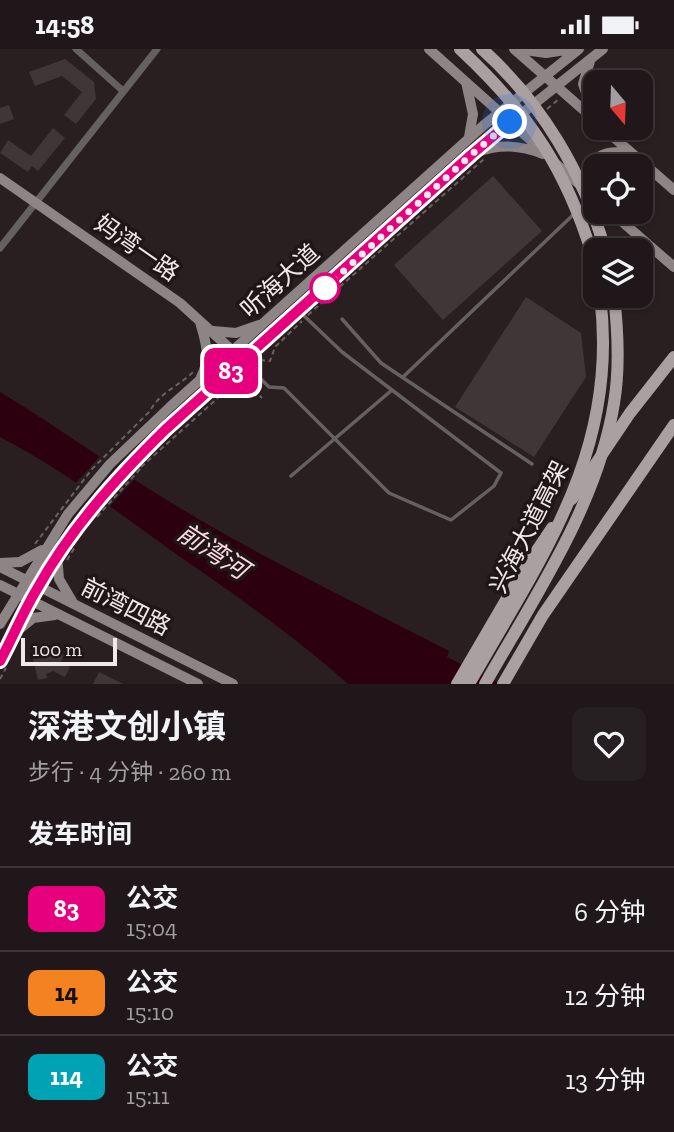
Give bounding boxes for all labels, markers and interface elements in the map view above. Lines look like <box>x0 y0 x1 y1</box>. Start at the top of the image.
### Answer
text: 14:58 <box>35 9 94 41</box>
north arrow <box>583 70 653 140</box>
map controls <box>583 70 653 308</box>
your location <box>492 104 527 139</box>
button: locate <box>583 154 653 224</box>
street label: 妈湾一路 <box>90 208 185 287</box>
street label: 听海大道 <box>234 238 325 324</box>
button: layers <box>583 238 653 308</box>
unlabelled marker <box>310 273 340 303</box>
line badge: 83 <box>200 348 262 394</box>
text: 83 <box>218 356 244 385</box>
street label: 兴海大道高架 <box>483 456 574 598</box>
water label: 前湾河 <box>172 516 259 588</box>
street label: 前湾四路 <box>77 572 176 641</box>
scale bar <box>21 635 117 667</box>
text: 100 m <box>32 638 82 661</box>
text: 深港文创小镇 <box>28 707 226 746</box>
button: heart <box>572 707 646 781</box>
text: 步行 · 4 分钟 · 260 m <box>28 758 231 786</box>
text: 发车时间 <box>28 818 132 850</box>
text: 公交 <box>126 882 178 914</box>
text: 83 <box>54 894 79 923</box>
text: 6 分钟 <box>574 896 646 928</box>
text: 15:04 <box>126 914 177 942</box>
text: 公交 <box>126 966 178 998</box>
text: 14 <box>55 978 78 1007</box>
text: 12 分钟 <box>565 980 646 1012</box>
text: 15:10 <box>126 998 174 1026</box>
text: 公交 <box>126 1050 178 1082</box>
text: 114 <box>50 1062 83 1091</box>
text: 13 分钟 <box>565 1064 646 1096</box>
text: 15:11 <box>126 1082 170 1110</box>

